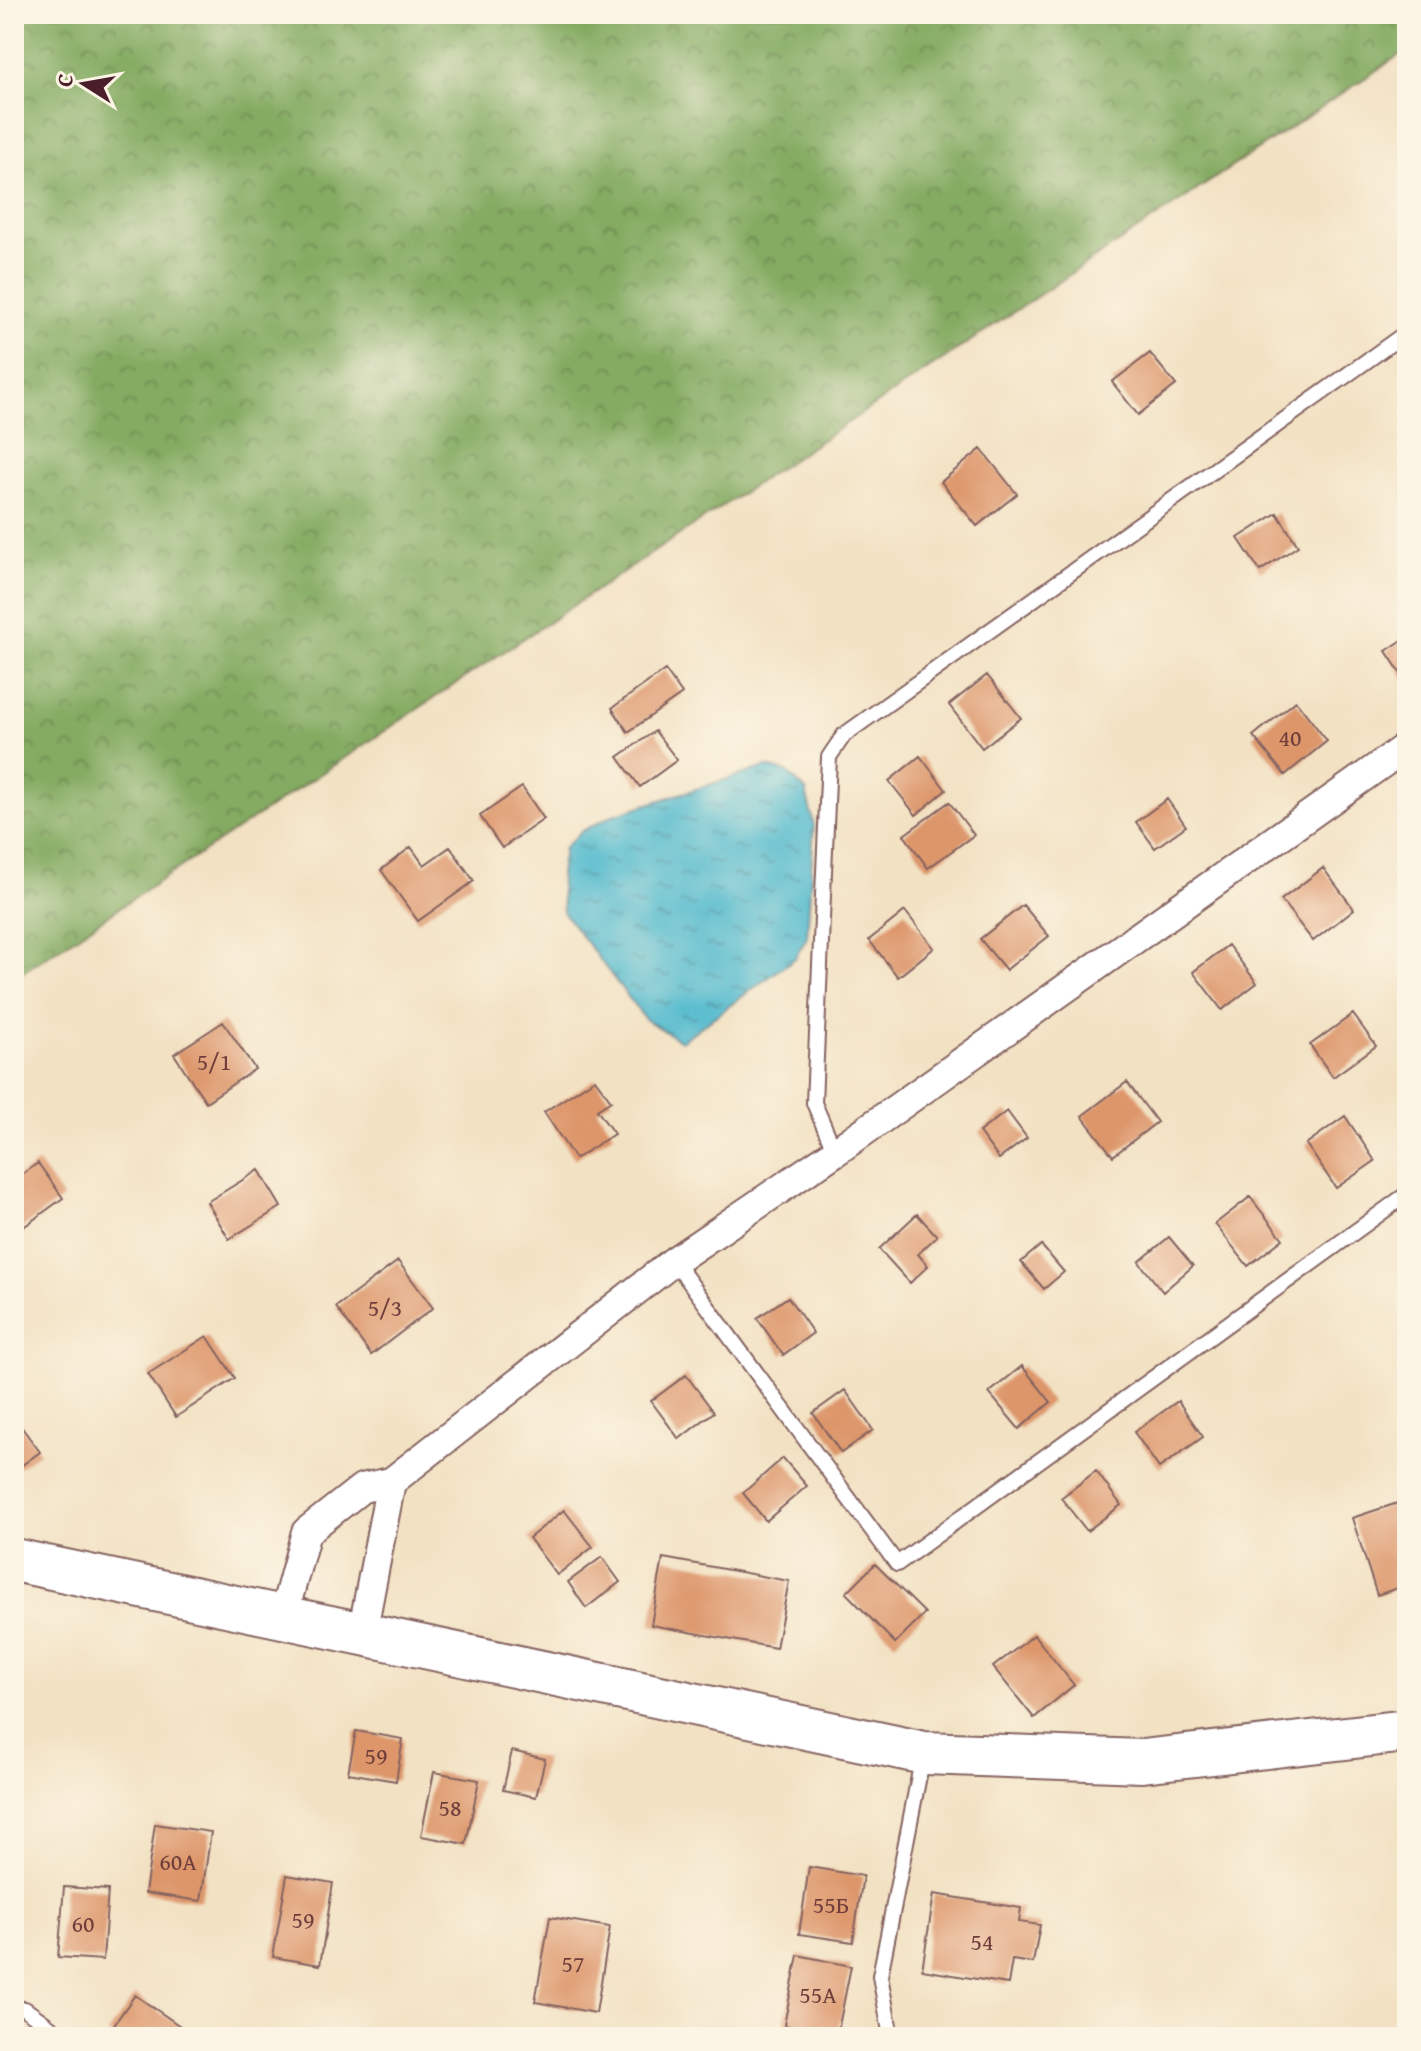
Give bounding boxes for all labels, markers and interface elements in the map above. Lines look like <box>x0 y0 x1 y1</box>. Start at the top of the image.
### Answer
north arrow <box>44 44 124 124</box>
text: С <box>47 71 81 89</box>
house number: 40 <box>1278 720 1302 755</box>
house number: 5/1 <box>197 1044 231 1079</box>
house number: 5/3 <box>368 1290 402 1325</box>
house number: 59 <box>364 1738 388 1773</box>
house number: 58 <box>438 1790 462 1825</box>
house number: 60А <box>159 1844 197 1879</box>
house number: 55Б <box>813 1887 849 1922</box>
house number: 59 <box>291 1902 315 1937</box>
house number: 60 <box>71 1906 95 1941</box>
house number: 54 <box>970 1924 994 1959</box>
house number: 57 <box>561 1946 585 1981</box>
house number: 55А <box>799 1977 837 2012</box>

